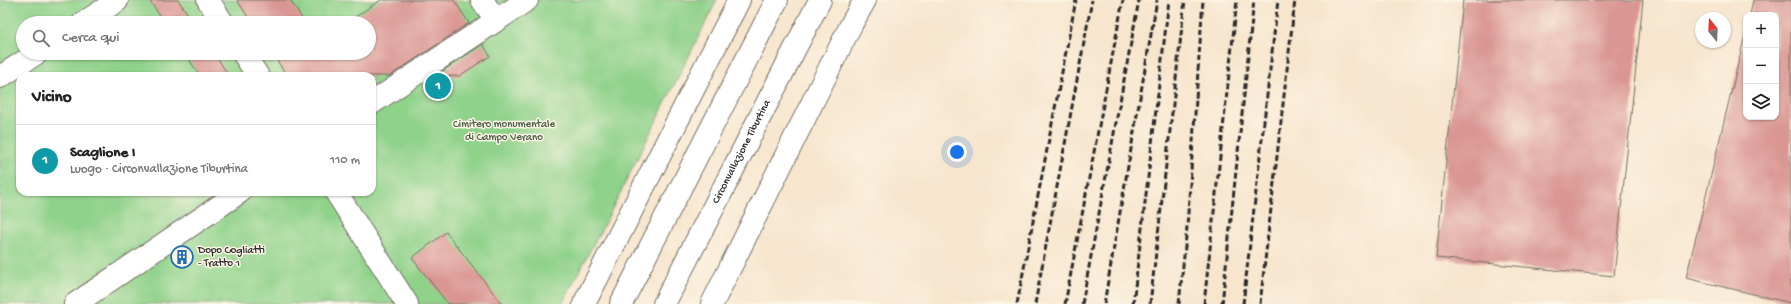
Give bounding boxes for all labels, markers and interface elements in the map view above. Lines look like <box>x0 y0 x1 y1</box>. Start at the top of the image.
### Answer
north arrow <box>1695 12 1731 48</box>
map controls <box>1743 12 1779 120</box>
button: + <box>1743 12 1779 48</box>
search box <box>16 16 376 60</box>
icon: search <box>30 27 52 49</box>
text: Cerca qui <box>62 29 119 47</box>
button: − <box>1743 48 1779 84</box>
pin: 1 <box>425 71 451 101</box>
button: layers <box>1743 84 1779 120</box>
text: Vicino <box>32 88 72 108</box>
street label: Circonvallazione Tiburtina <box>710 97 774 206</box>
park label: Cimitero monumentale di Campo Verano <box>453 119 555 144</box>
your location <box>947 142 967 162</box>
text: Scaglione I <box>70 144 135 162</box>
text: 1 <box>42 153 48 168</box>
text: 110 m <box>330 153 360 168</box>
text: Luogo · Circonvallazione Tiburtina <box>70 162 248 177</box>
building icon: Dopo Cogliatti - Tratto 1 <box>169 244 195 270</box>
place label: Dopo Cogliatti - Tratto 1 <box>197 245 265 270</box>

